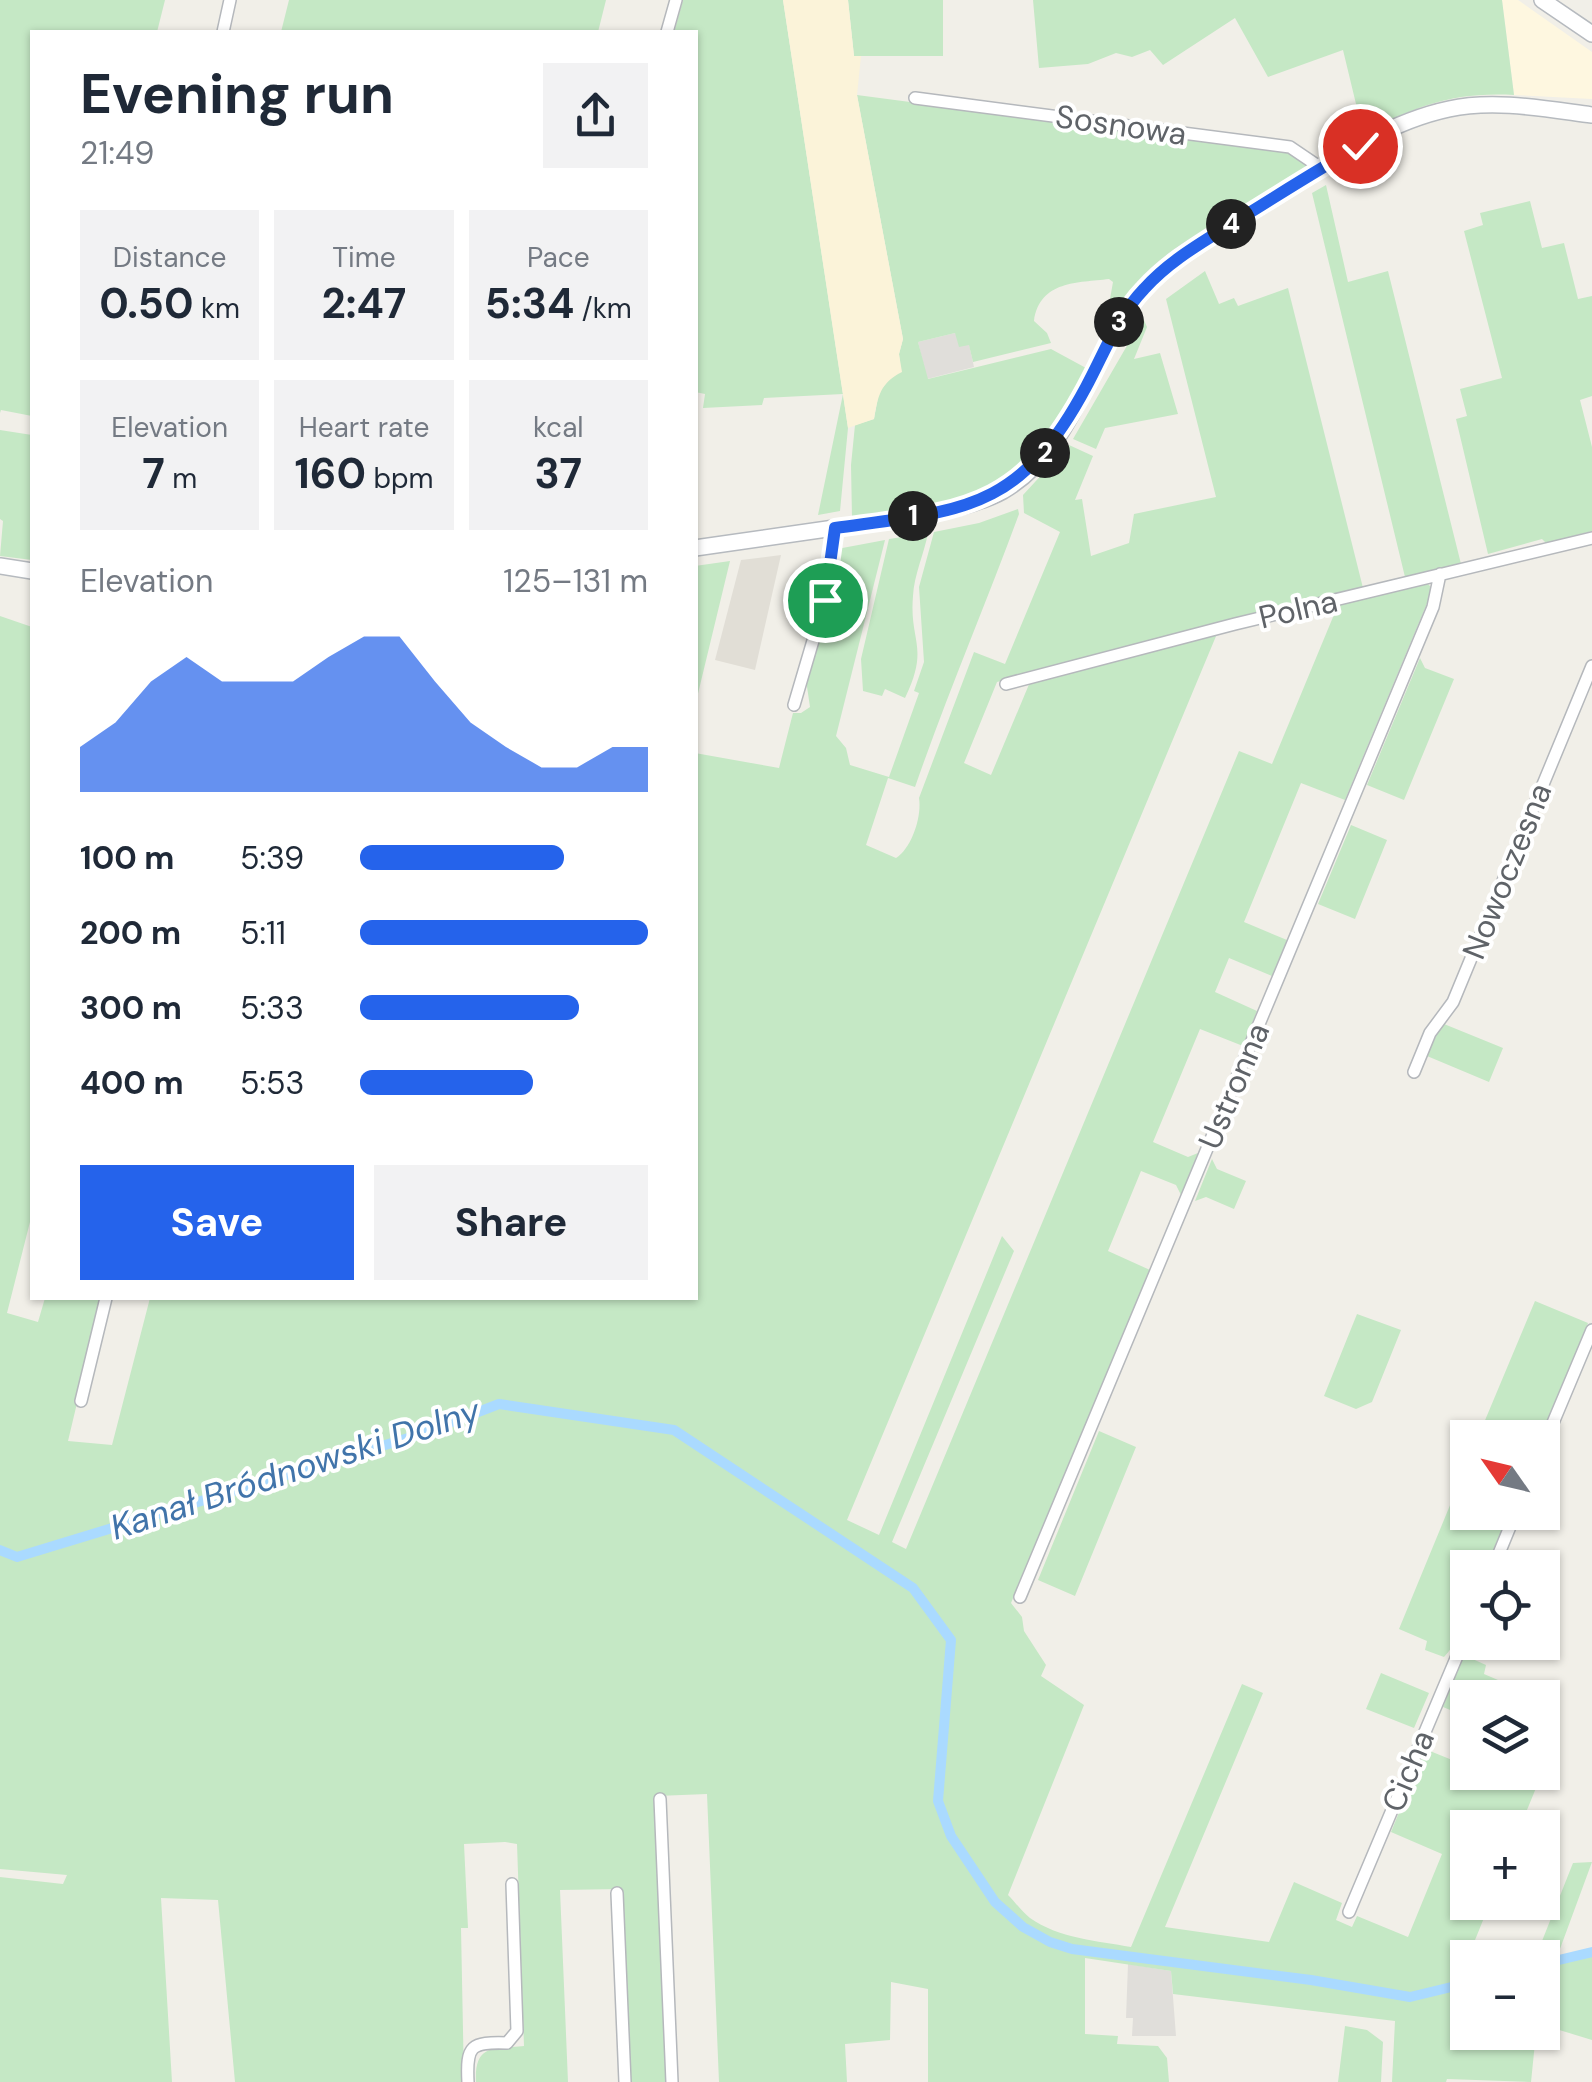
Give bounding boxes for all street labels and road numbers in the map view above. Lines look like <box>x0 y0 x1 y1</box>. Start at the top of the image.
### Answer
street label: Sosnowa <box>1053 95 1189 155</box>
street label: Polna <box>1255 580 1341 638</box>
street label: Nowoczesna <box>1453 777 1561 965</box>
street label: Ustronna <box>1189 1016 1279 1156</box>
street label: Cicha <box>1372 1724 1444 1818</box>

